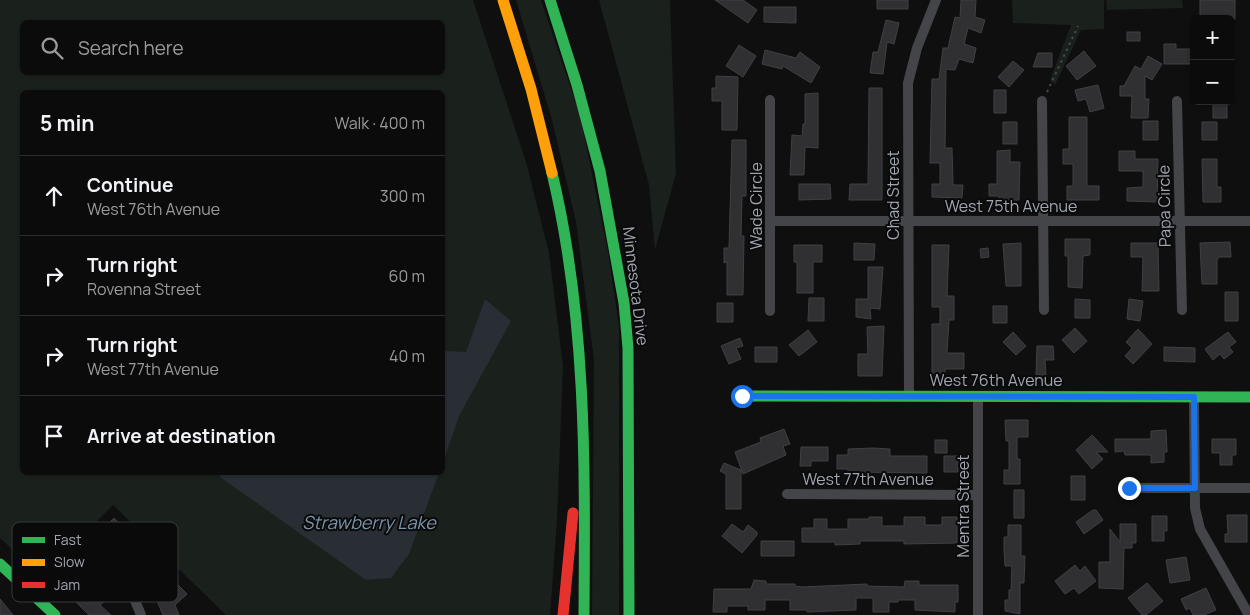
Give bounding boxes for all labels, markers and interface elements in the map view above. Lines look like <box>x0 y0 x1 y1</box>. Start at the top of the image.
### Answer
map controls <box>1190 15 1235 105</box>
button: + <box>1190 15 1235 60</box>
search box <box>20 20 445 75</box>
icon: search <box>38 34 66 62</box>
text: Search here <box>78 35 184 61</box>
button: − <box>1190 60 1235 105</box>
text: 5 min <box>40 109 94 137</box>
text: Walk · 400 m <box>334 112 425 134</box>
street label: Chad Street <box>882 150 904 240</box>
street label: Wade Circle <box>745 162 767 250</box>
street label: Papa Circle <box>1152 165 1176 247</box>
text: Continue <box>87 172 173 198</box>
icon: ahead <box>40 182 68 210</box>
text: 300 m <box>380 185 425 207</box>
street label: West 75th Avenue <box>945 195 1077 217</box>
text: West 76th Avenue <box>87 198 220 220</box>
street label: Minnesota Drive <box>618 225 654 347</box>
text: Turn right <box>87 252 177 278</box>
icon: right <box>40 262 68 290</box>
text: 60 m <box>389 265 425 287</box>
text: Rovenna Street <box>87 278 201 300</box>
text: Turn right <box>87 332 177 358</box>
icon: right <box>40 342 68 370</box>
text: 40 m <box>389 345 425 367</box>
text: West 77th Avenue <box>87 358 219 380</box>
street label: West 76th Avenue <box>929 369 1063 391</box>
route start <box>731 385 754 408</box>
icon: arrive <box>40 422 68 450</box>
text: Arrive at destination <box>87 423 276 449</box>
street label: Mentra Street <box>952 455 974 558</box>
street label: West 77th Avenue <box>802 468 934 490</box>
route end <box>1118 477 1141 500</box>
water label: Strawberry Lake <box>302 510 437 534</box>
legend <box>12 522 178 602</box>
text: Fast <box>54 530 82 549</box>
text: Slow <box>54 552 85 571</box>
text: Jam <box>54 575 80 594</box>

